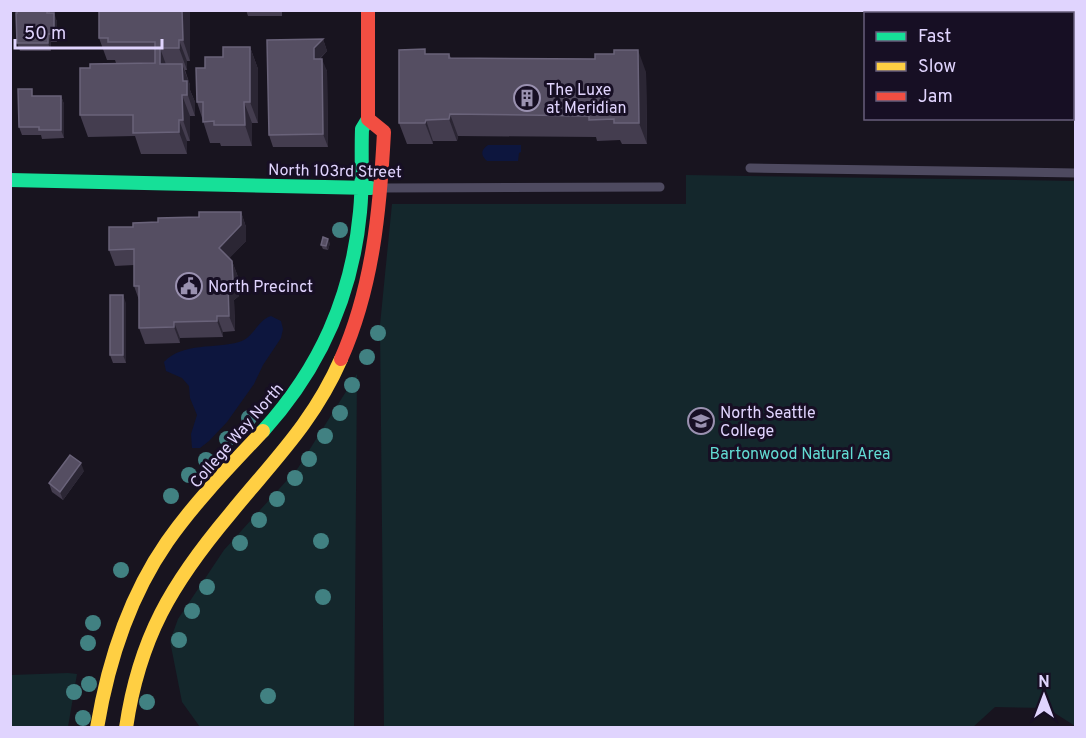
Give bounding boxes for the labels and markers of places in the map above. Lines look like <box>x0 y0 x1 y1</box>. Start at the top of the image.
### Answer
place label: The Luxe at Meridian <box>546 81 627 119</box>
building icon: The Luxe at Meridian <box>512 83 542 113</box>
public building icon: North Precinct <box>174 271 204 301</box>
place label: North Precinct <box>208 278 313 298</box>
place label: North Seattle College <box>720 404 816 442</box>
school or university icon: North Seattle College <box>686 406 716 436</box>

